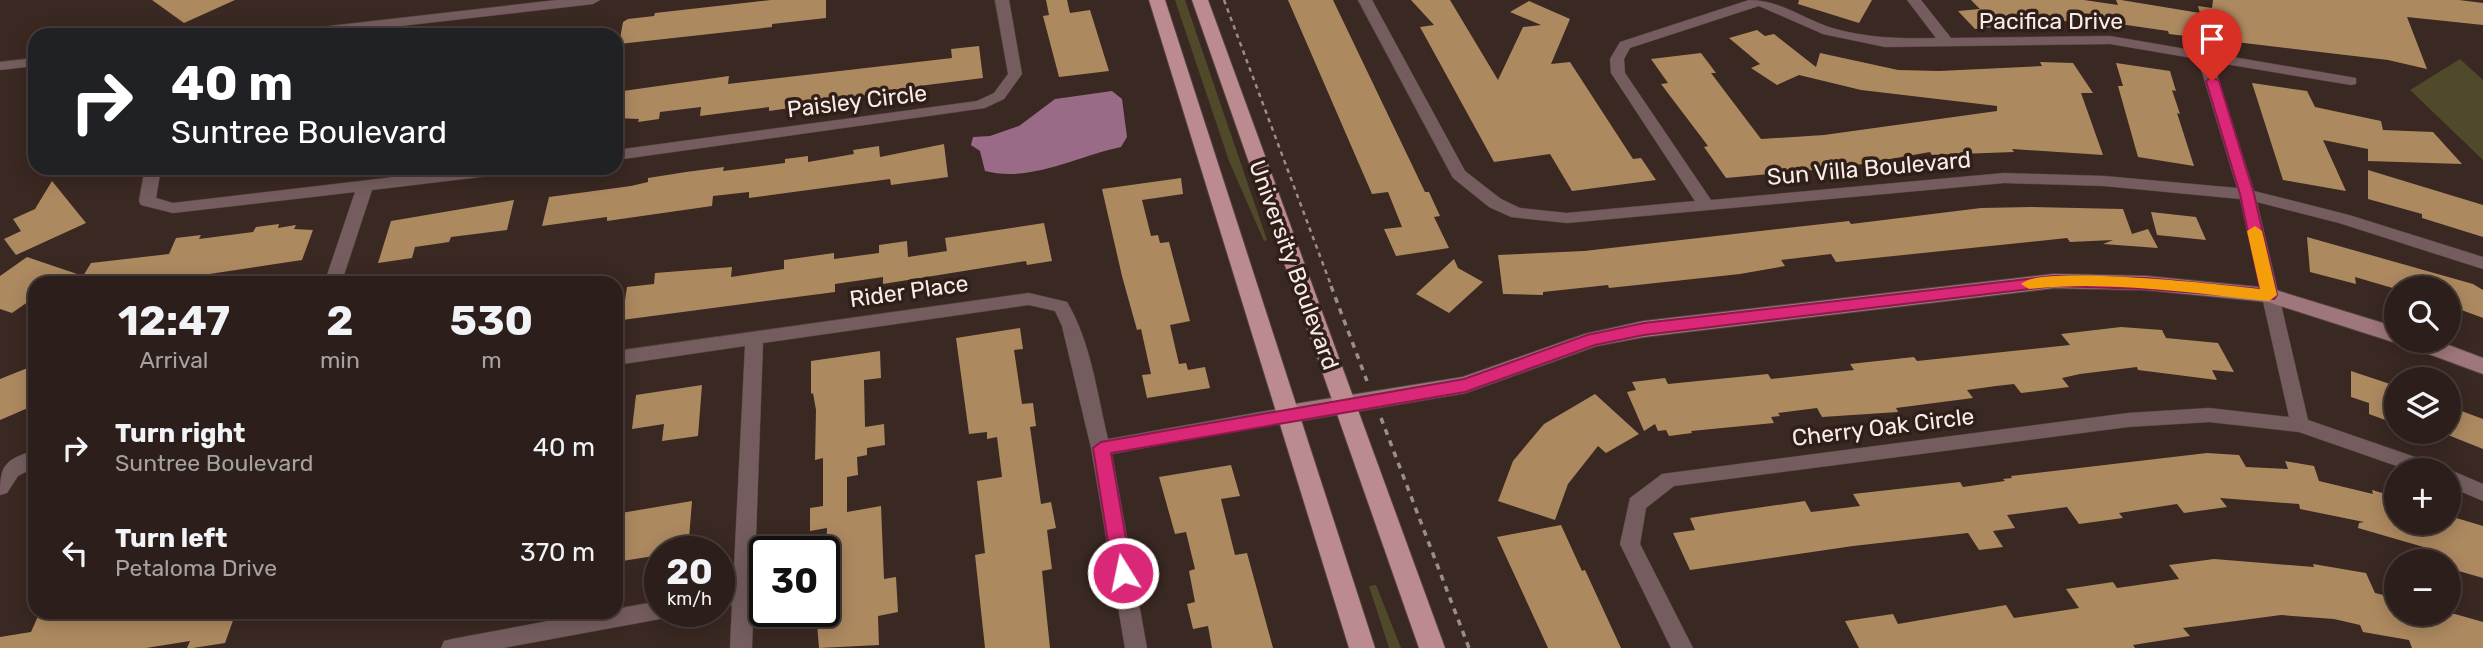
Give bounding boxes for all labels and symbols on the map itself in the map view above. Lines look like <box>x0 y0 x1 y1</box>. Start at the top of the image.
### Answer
street label: Pacifica Drive <box>1979 7 2123 35</box>
pin <box>2182 9 2242 81</box>
street label: Paisley Circle <box>785 79 929 123</box>
street label: Sun Villa Boulevard <box>1766 145 1972 191</box>
street label: University Boulevard <box>1243 156 1345 374</box>
street label: Rider Place <box>848 269 970 313</box>
street label: Cherry Oak Circle <box>1790 402 1976 452</box>
speed limit sign: 30 <box>749 536 840 627</box>
position arrow <box>1086 536 1160 610</box>

